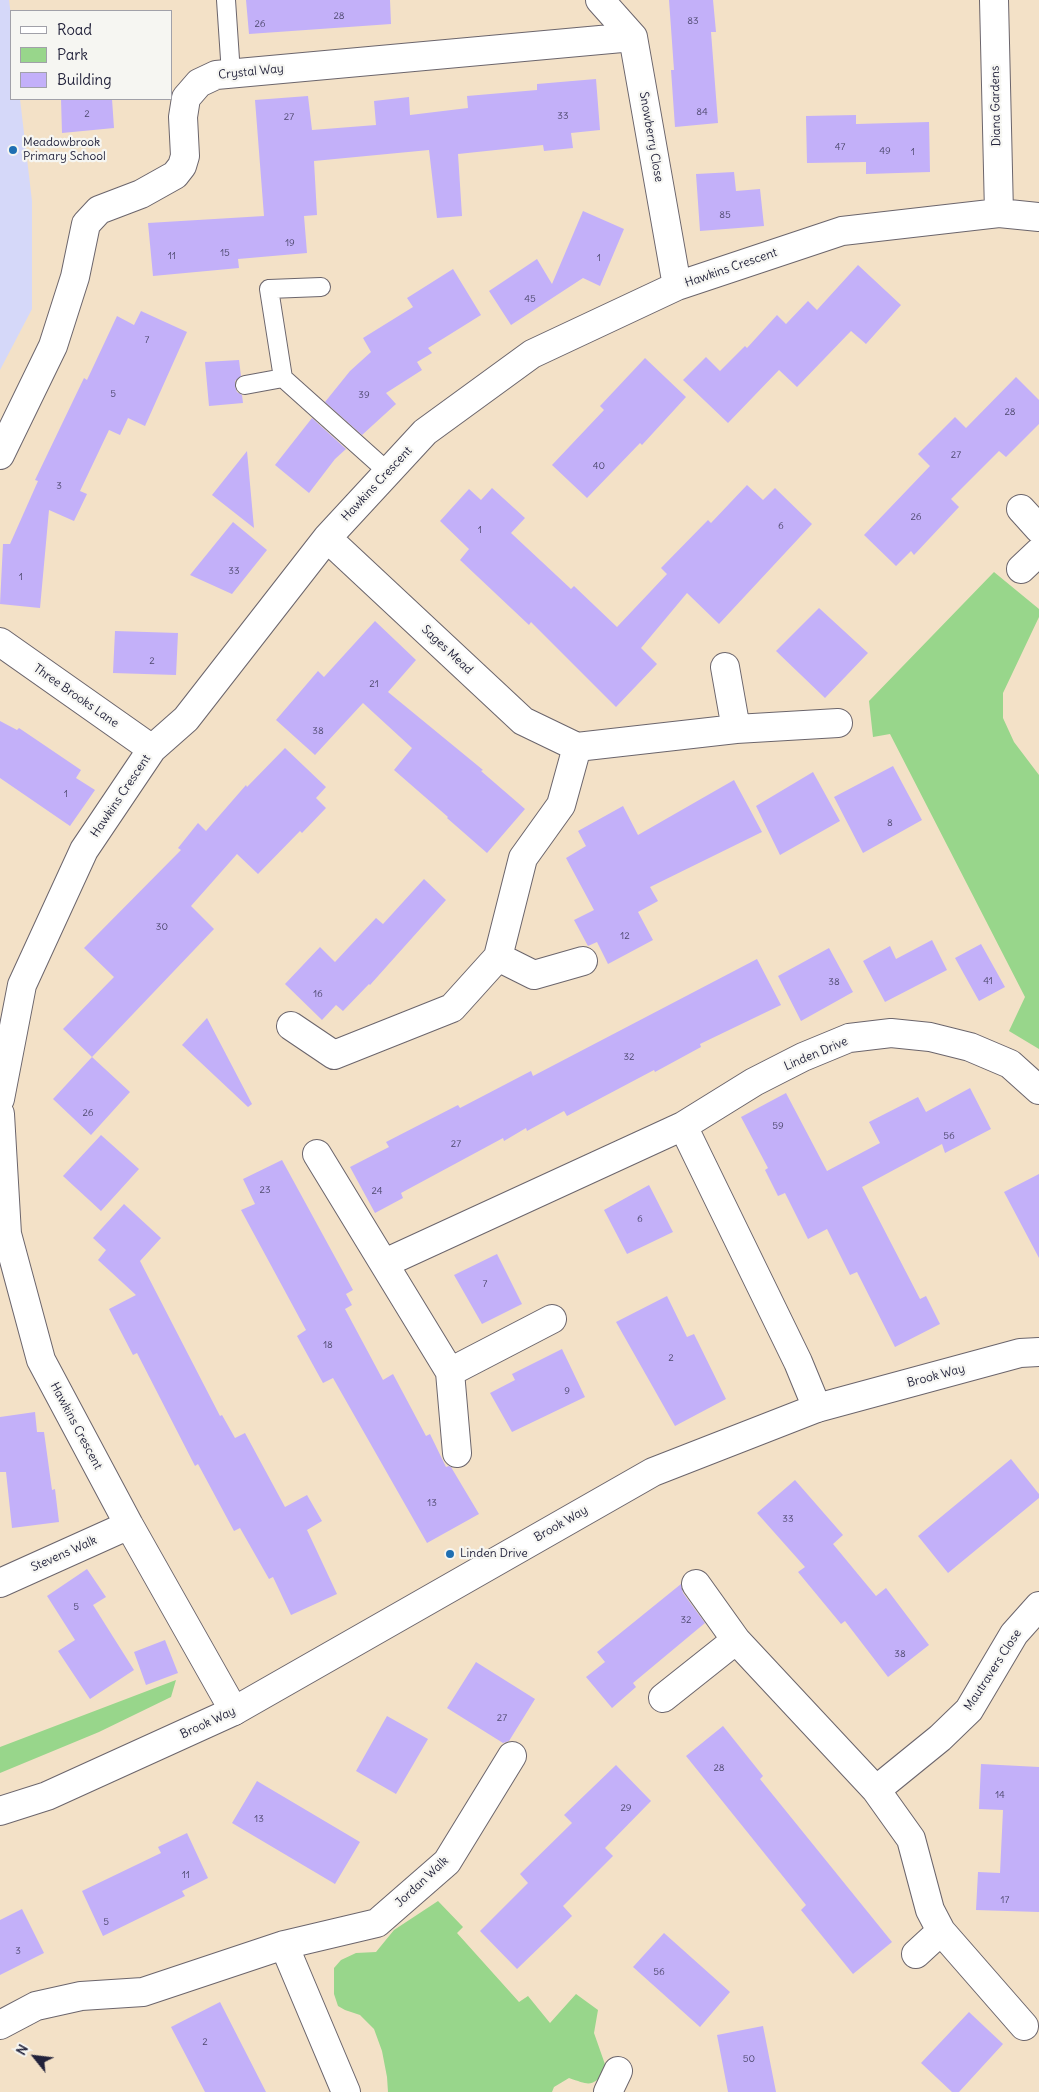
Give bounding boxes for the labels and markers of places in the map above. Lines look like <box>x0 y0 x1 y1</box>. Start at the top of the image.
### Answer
place label: Meadowbrook Primary School <box>23 136 106 164</box>
marker: Meadowbrook Primary School <box>7 144 19 156</box>
place label: Linden Drive <box>460 1547 528 1561</box>
marker: Linden Drive <box>444 1548 456 1560</box>

